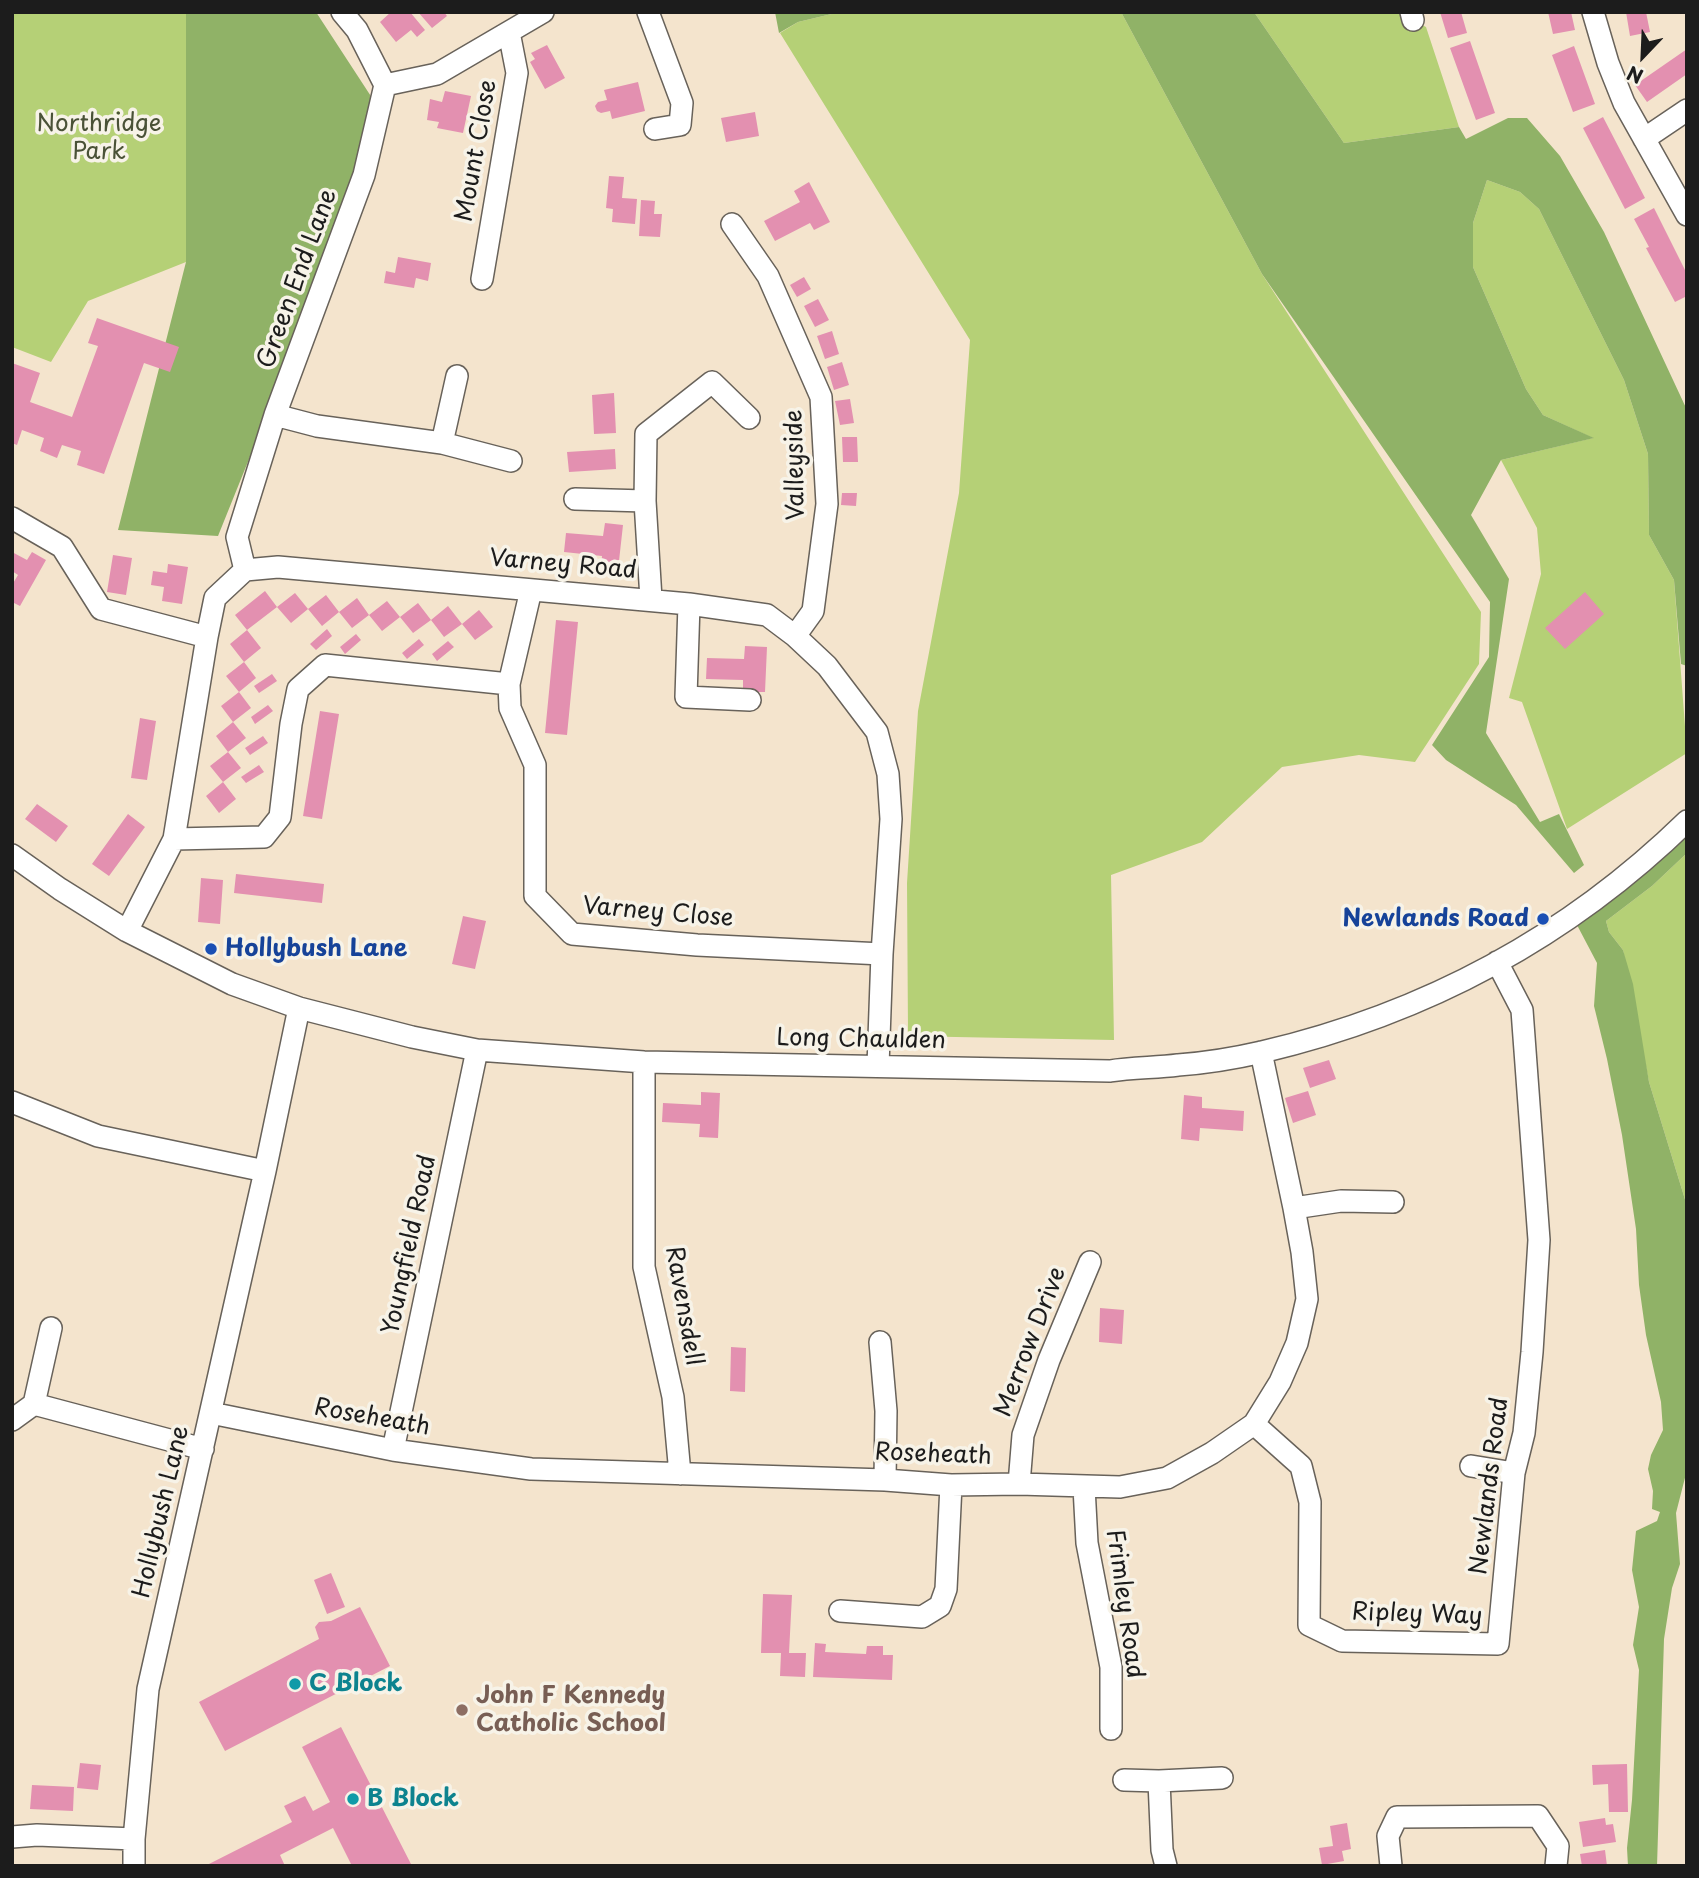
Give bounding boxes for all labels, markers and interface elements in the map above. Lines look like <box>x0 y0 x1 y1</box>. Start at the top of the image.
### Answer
north arrow <box>1608 21 1678 91</box>
text: N <box>1622 60 1647 91</box>
street label: Mount Close <box>450 78 504 224</box>
park label: Northridge Park <box>37 110 161 166</box>
street label: Green End Lane <box>252 185 344 373</box>
street label: Valleyside <box>781 409 811 521</box>
street label: Varney Road <box>488 544 638 586</box>
street label: Varney Close <box>581 892 735 934</box>
place label: Newlands Road <box>1342 905 1529 933</box>
marker: Newlands Road <box>1535 911 1551 927</box>
place label: Hollybush Lane <box>225 935 407 963</box>
marker: Hollybush Lane <box>203 941 219 957</box>
street label: Long Chaulden <box>776 1024 946 1056</box>
street label: Youngfield Road <box>377 1153 443 1337</box>
street label: Ravensdell <box>658 1244 708 1368</box>
street label: Merrow Drive <box>989 1263 1073 1421</box>
street label: Roseheath <box>312 1394 432 1442</box>
street label: Newlands Road <box>1465 1396 1515 1576</box>
street label: Hollybush Lane <box>128 1423 196 1601</box>
street label: Roseheath <box>874 1439 992 1471</box>
street label: Frimley Road <box>1099 1528 1149 1680</box>
street label: Ripley Way <box>1351 1598 1483 1632</box>
place label: C Block <box>309 1670 402 1698</box>
marker: C Block <box>287 1676 303 1692</box>
place label: John F Kennedy Catholic School <box>476 1682 666 1738</box>
marker: John F Kennedy Catholic School <box>454 1702 470 1718</box>
place label: B Block <box>367 1785 459 1813</box>
marker: B Block <box>345 1791 361 1807</box>

